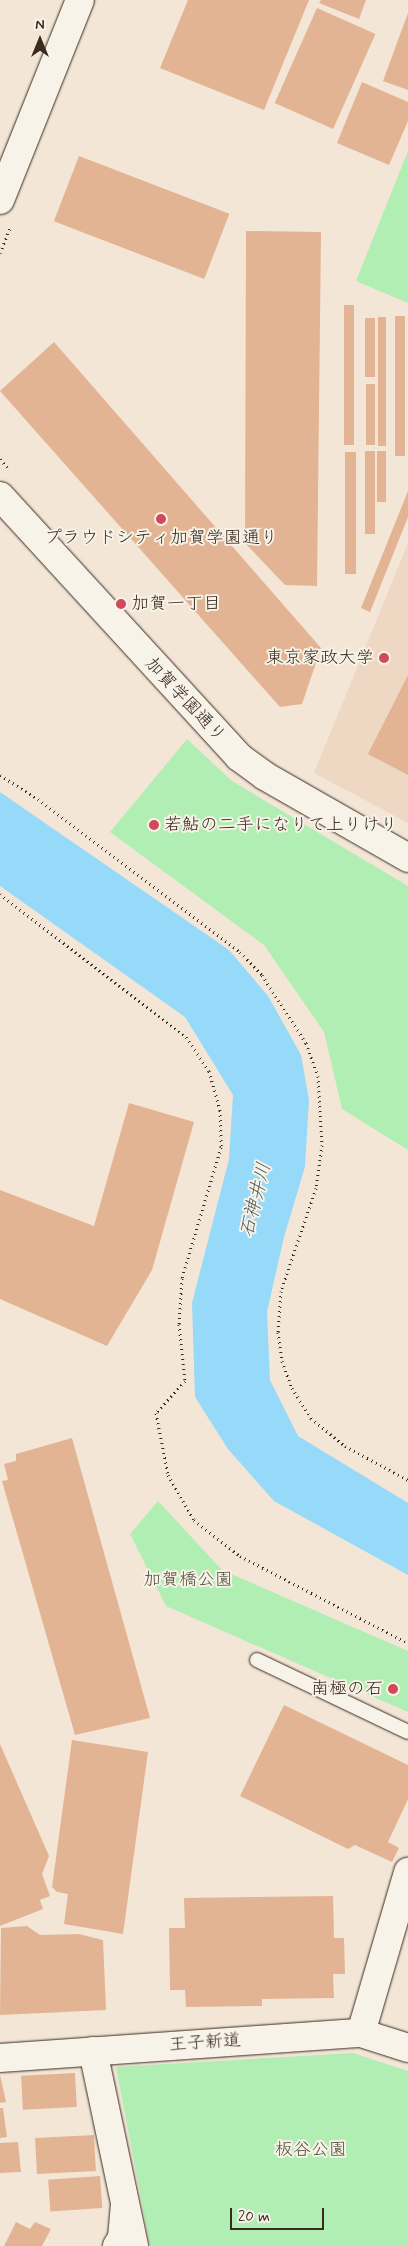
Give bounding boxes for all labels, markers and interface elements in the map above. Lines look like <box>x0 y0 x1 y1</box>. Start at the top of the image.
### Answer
north arrow <box>15 15 65 65</box>
text: N <box>35 16 45 34</box>
marker: プラウドシティ加賀学園通り <box>155 513 167 525</box>
place label: プラウドシティ加賀学園通り <box>44 527 278 549</box>
place label: 加賀一丁目 <box>131 593 221 615</box>
marker: 加賀一丁目 <box>115 598 127 610</box>
place label: 東京家政大学 <box>266 647 374 669</box>
marker: 東京家政大学 <box>378 652 390 664</box>
street label: 加賀学園通り <box>140 653 230 747</box>
place label: 若鮎の二手になりて上りけり <box>164 814 398 836</box>
marker: 若鮎の二手になりて上りけり <box>148 819 160 831</box>
water label: 石神井川 <box>236 1160 276 1240</box>
park label: 加賀橋公園 <box>143 1569 233 1591</box>
place label: 南極の石 <box>311 1678 383 1700</box>
marker: 南極の石 <box>387 1683 399 1695</box>
street label: 王子新道 <box>168 2030 242 2056</box>
park label: 板谷公園 <box>275 2139 347 2161</box>
scale bar <box>233 2198 327 2230</box>
text: 20 m <box>238 2207 270 2227</box>

